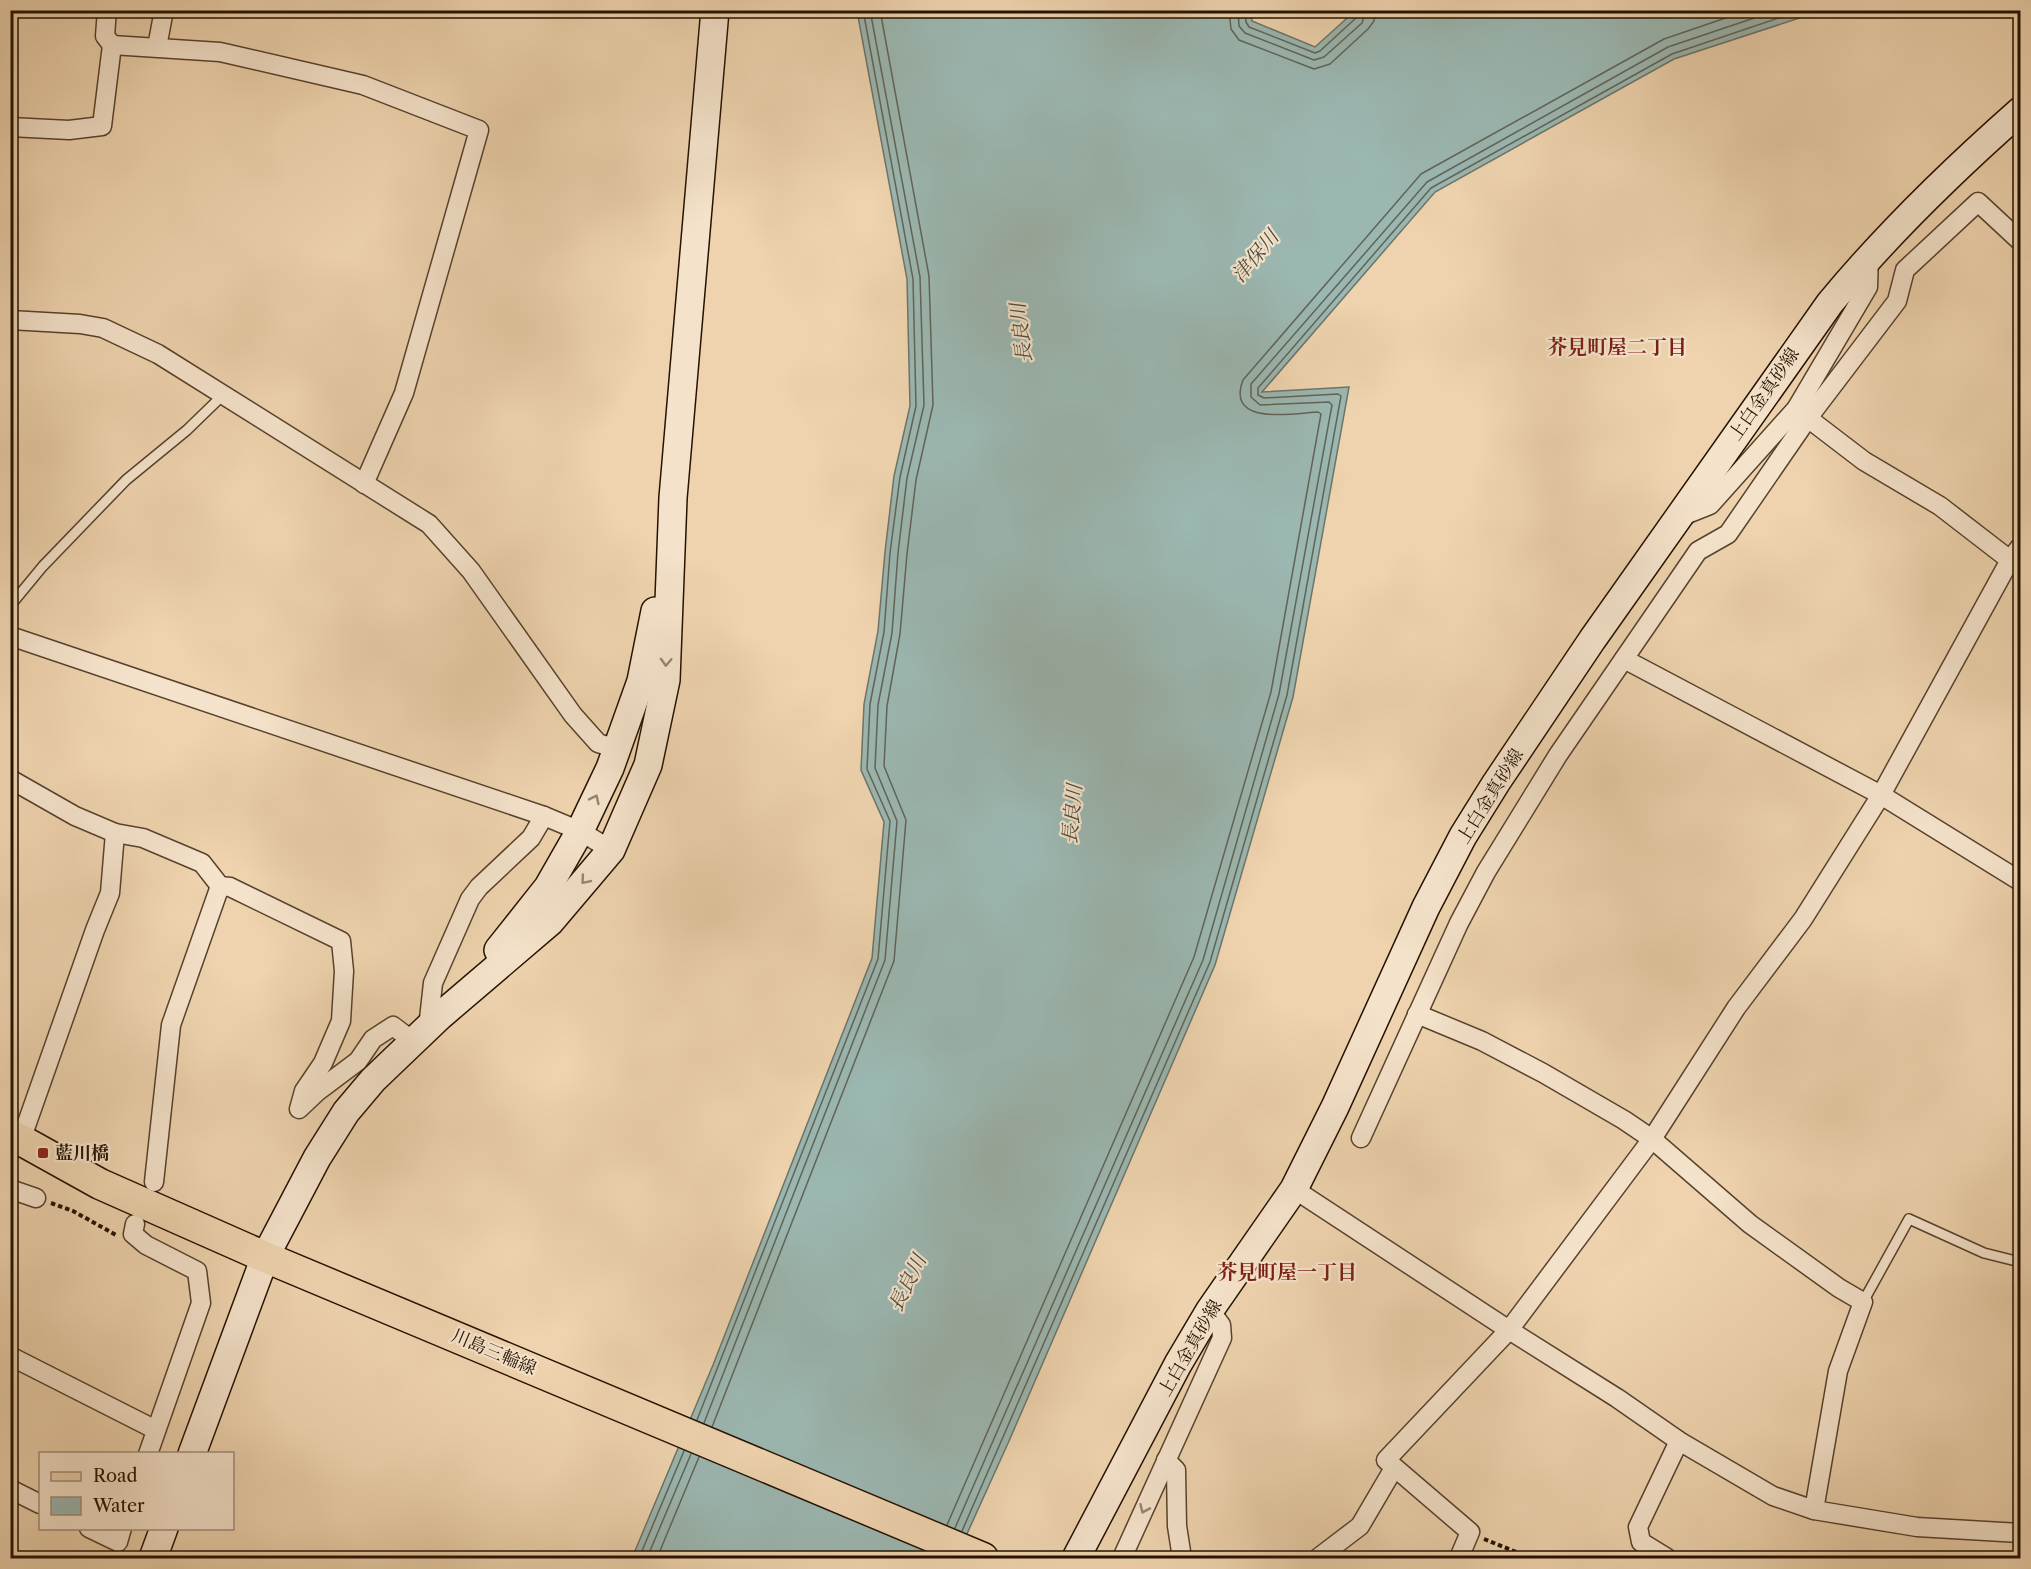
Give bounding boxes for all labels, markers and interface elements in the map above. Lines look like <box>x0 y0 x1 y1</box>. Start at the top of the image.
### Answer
water label: 津保川 <box>1227 224 1285 287</box>
water label: 長良川 <box>1005 300 1037 364</box>
district label: 芥見町屋二丁目 <box>1547 335 1687 359</box>
street label: 上白金真砂線 <box>1724 343 1804 445</box>
one-way arrow <box>660 657 673 666</box>
street label: 上白金真砂線 <box>1452 744 1528 848</box>
water label: 長良川 <box>1057 781 1087 845</box>
one-way arrow <box>588 794 600 805</box>
one-way arrow <box>581 873 592 884</box>
place label: 藍川橋 <box>55 1142 109 1164</box>
marker: 藍川橋 <box>36 1146 50 1160</box>
water label: 長良川 <box>883 1249 932 1315</box>
district label: 芥見町屋一丁目 <box>1217 1260 1357 1284</box>
street label: 上白金真砂線 <box>1153 1296 1227 1400</box>
street label: 川島三輪線 <box>448 1324 540 1380</box>
legend <box>39 1452 234 1530</box>
text: Road <box>93 1465 138 1487</box>
text: Water <box>92 1495 145 1517</box>
one-way arrow <box>1139 1503 1151 1514</box>

